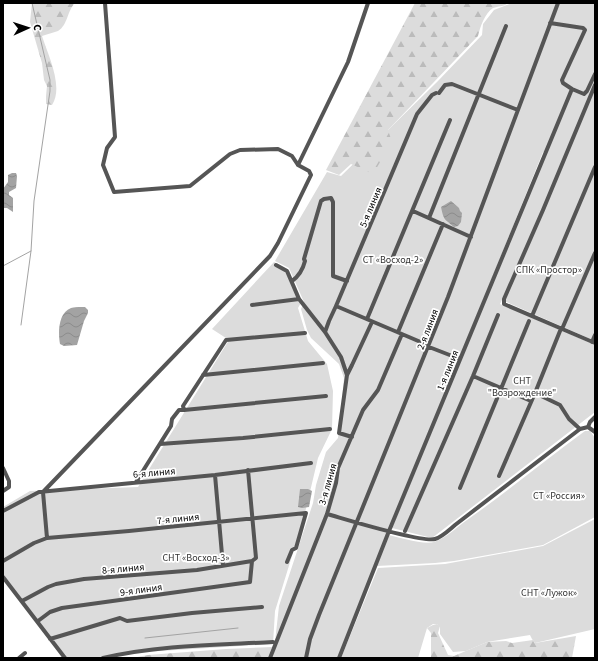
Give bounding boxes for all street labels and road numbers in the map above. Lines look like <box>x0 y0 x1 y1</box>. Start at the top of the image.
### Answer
street label: 5-я линия <box>356 185 386 230</box>
street label: 2-я линия <box>414 307 442 352</box>
street label: 1-я линия <box>433 348 462 393</box>
street label: 3-я линия <box>315 462 341 507</box>
street label: 6-я линия <box>132 464 176 482</box>
street label: 7-я линия <box>156 510 200 528</box>
street label: 8-я линия <box>101 560 145 578</box>
street label: 9-я линия <box>119 580 163 600</box>

